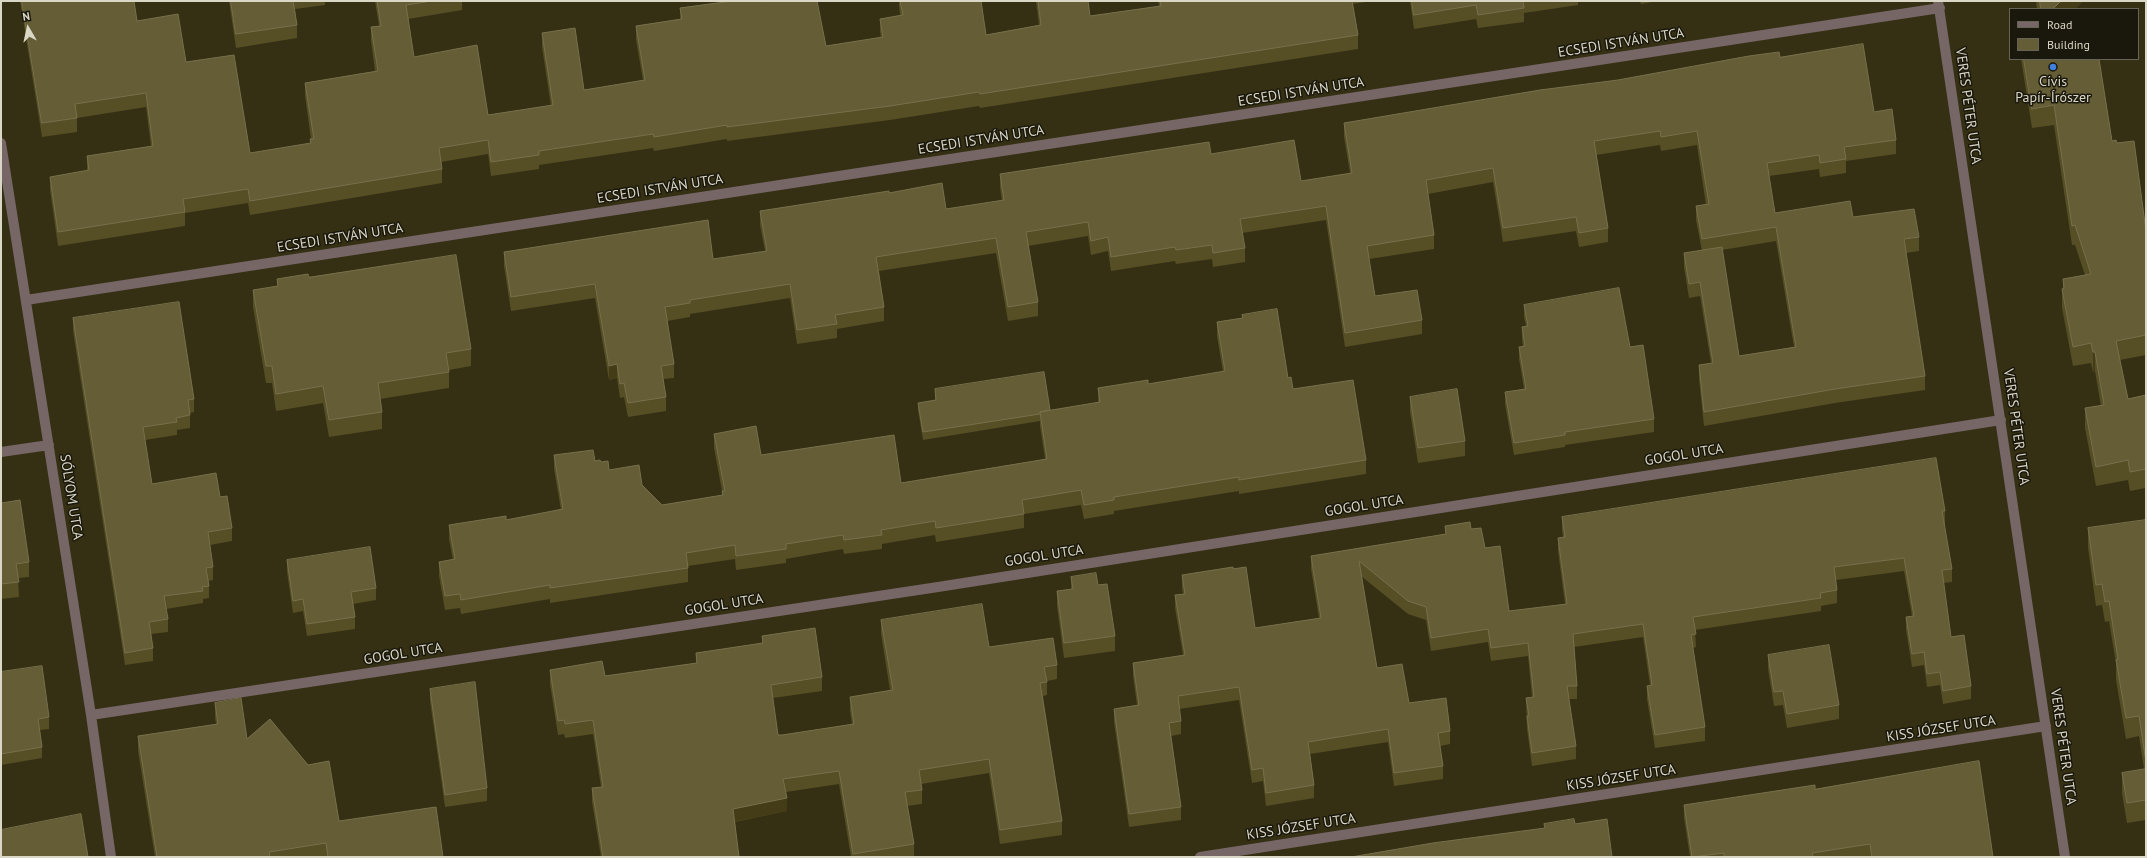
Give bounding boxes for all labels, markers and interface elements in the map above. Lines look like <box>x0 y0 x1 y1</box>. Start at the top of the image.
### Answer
north arrow <box>8 8 48 48</box>
legend <box>2009 8 2139 60</box>
text: N <box>21 9 31 24</box>
text: Road <box>2047 17 2072 32</box>
street label: ECSEDI ISTVÁN UTCA <box>1557 25 1685 61</box>
text: Building <box>2047 37 2090 52</box>
street label: VERES PÉTER UTCA <box>1952 47 1984 165</box>
marker: Cívis Papír-Írószer <box>2048 62 2058 72</box>
street label: ECSEDI ISTVÁN UTCA <box>1237 74 1365 110</box>
place label: Cívis Papír-Írószer <box>2015 74 2091 106</box>
street label: ECSEDI ISTVÁN UTCA <box>917 122 1045 158</box>
street label: ECSEDI ISTVÁN UTCA <box>596 171 724 207</box>
street label: ECSEDI ISTVÁN UTCA <box>276 220 404 256</box>
street label: VERES PÉTER UTCA <box>2000 368 2032 486</box>
street label: GOGOL UTCA <box>1644 441 1724 469</box>
street label: SÓLYOM UTCA <box>56 453 86 541</box>
street label: GOGOL UTCA <box>1324 492 1404 520</box>
street label: GOGOL UTCA <box>1004 542 1084 570</box>
street label: GOGOL UTCA <box>684 591 764 619</box>
street label: GOGOL UTCA <box>363 640 443 668</box>
street label: VERES PÉTER UTCA <box>2047 688 2079 806</box>
street label: KISS JÓZSEF UTCA <box>1885 712 1997 746</box>
street label: KISS JÓZSEF UTCA <box>1565 761 1677 795</box>
street label: KISS JÓZSEF UTCA <box>1245 810 1357 844</box>

